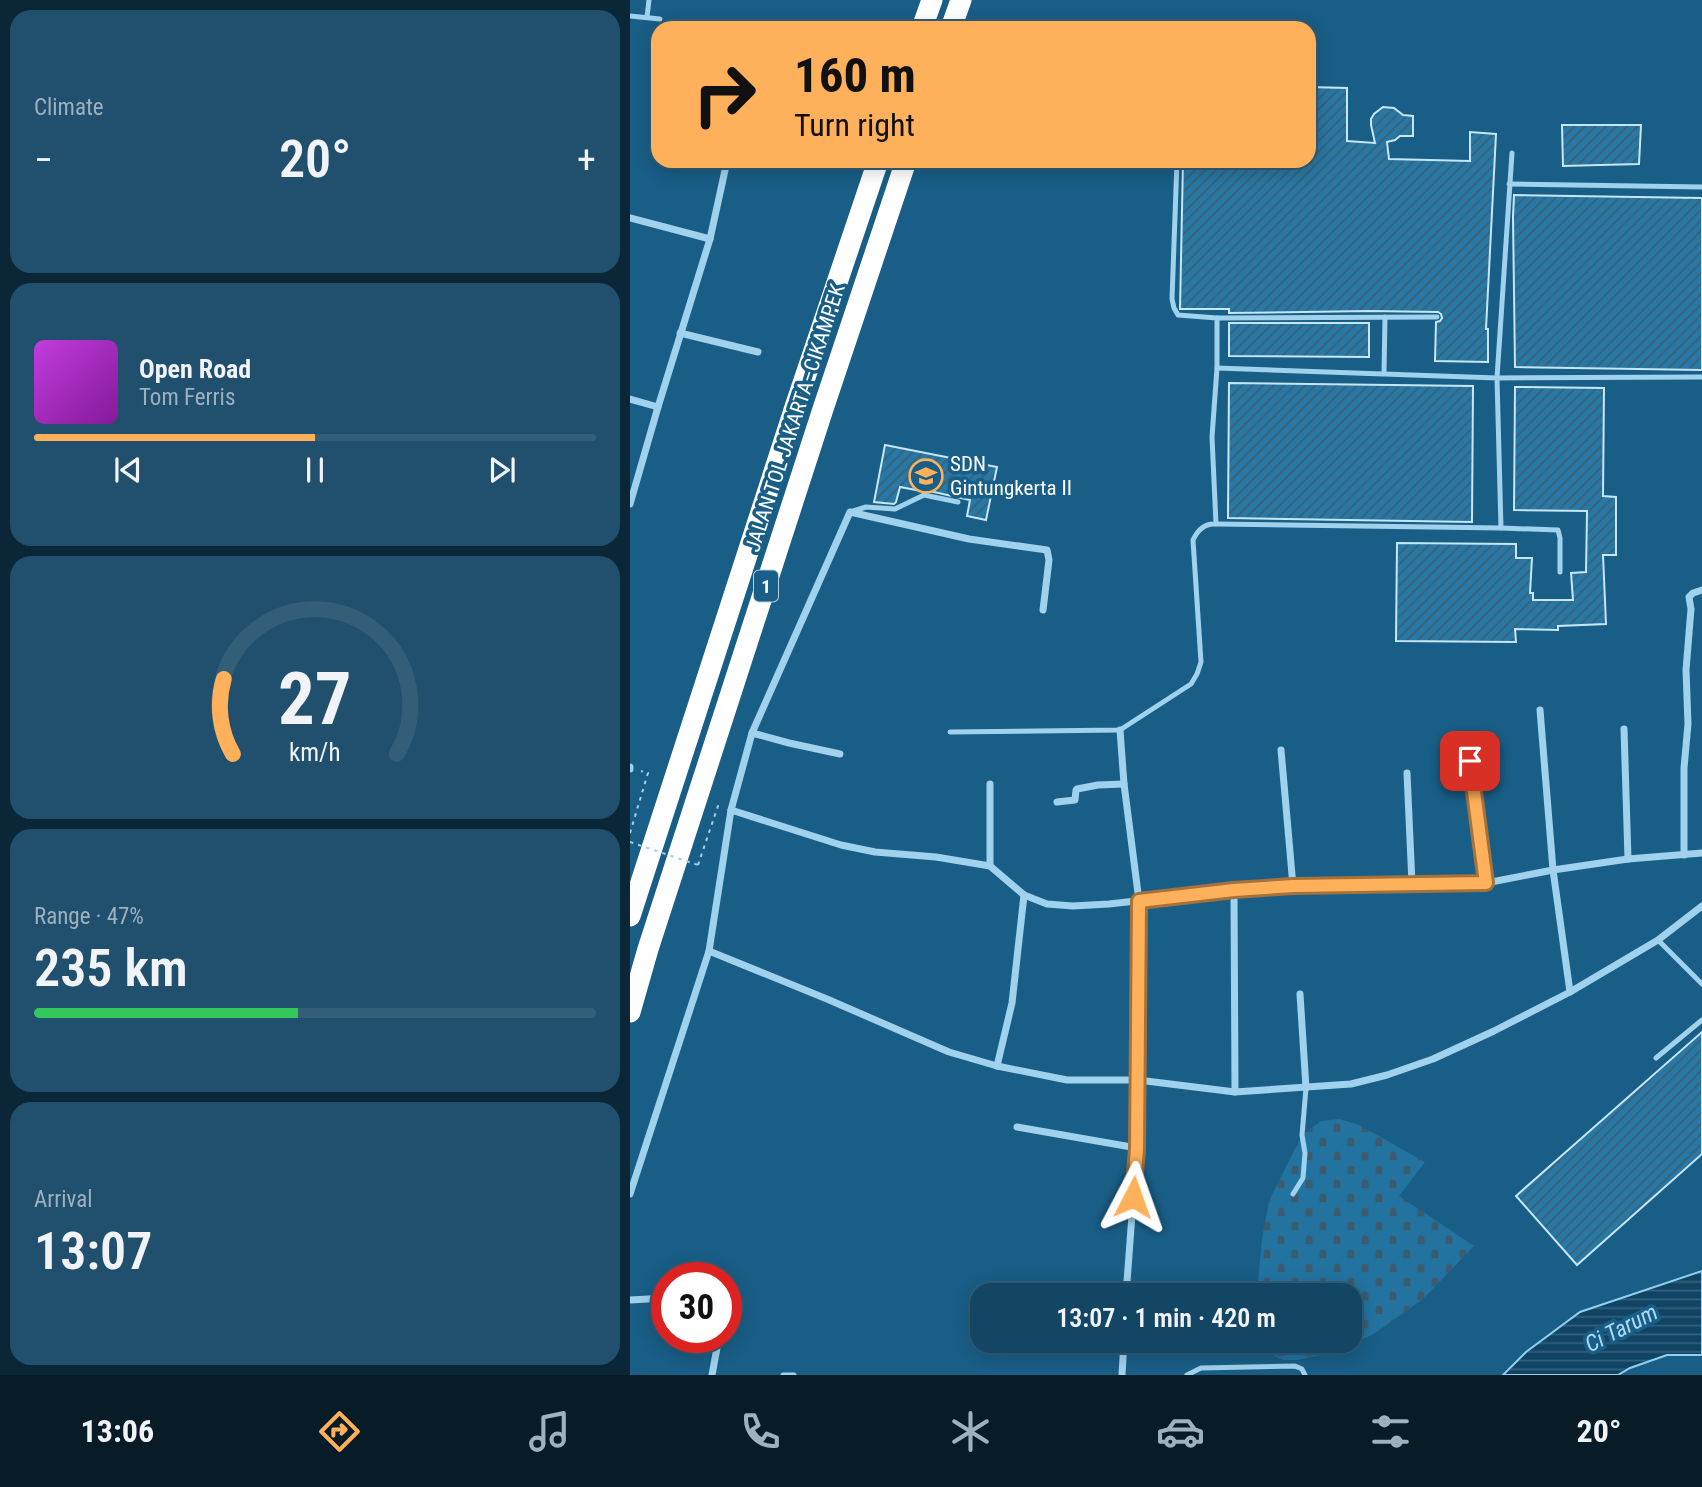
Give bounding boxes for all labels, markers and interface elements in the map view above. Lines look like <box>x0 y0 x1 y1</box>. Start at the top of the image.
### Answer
text: 160 m <box>794 47 916 104</box>
icon: right <box>679 49 770 140</box>
text: Climate <box>34 94 104 121</box>
text: Turn right <box>794 106 915 144</box>
text: 20° <box>279 129 351 190</box>
text: − <box>34 138 53 182</box>
text: + <box>577 138 596 182</box>
street label: JALAN TOL JAKARTA–CIKAMPEK <box>740 281 850 555</box>
text: Open Road <box>139 354 251 384</box>
text: Tom Ferris <box>139 384 235 411</box>
icon: previous <box>109 451 147 489</box>
icon: pause <box>296 451 334 489</box>
icon: next <box>483 451 521 489</box>
place label: SDN Gintungkerta II <box>950 452 1072 500</box>
school or university icon: SDN Gintungkerta II <box>907 457 945 495</box>
road number: 1 <box>754 570 778 601</box>
text: 27 <box>278 656 352 742</box>
pin <box>1440 731 1500 791</box>
text: km/h <box>289 737 341 766</box>
icon: arrive <box>1451 742 1489 780</box>
text: Range · 47% <box>34 903 144 930</box>
text: 235 km <box>34 938 188 999</box>
position arrow <box>1096 1160 1170 1234</box>
text: Arrival <box>34 1186 93 1213</box>
text: 13:07 <box>34 1221 152 1282</box>
speed limit sign: 30 <box>651 1262 742 1353</box>
water label: Ci Tarum <box>1580 1299 1662 1358</box>
text: 13:07 · 1 min · 420 m <box>1056 1303 1276 1333</box>
icon: directions <box>315 1407 364 1456</box>
icon: music <box>525 1407 574 1456</box>
icon: phone <box>736 1407 785 1456</box>
icon: climate <box>946 1407 995 1456</box>
icon: car <box>1156 1407 1205 1456</box>
icon: filters <box>1366 1407 1415 1456</box>
text: 13:06 <box>81 1412 154 1450</box>
text: 20° <box>1577 1412 1621 1450</box>

